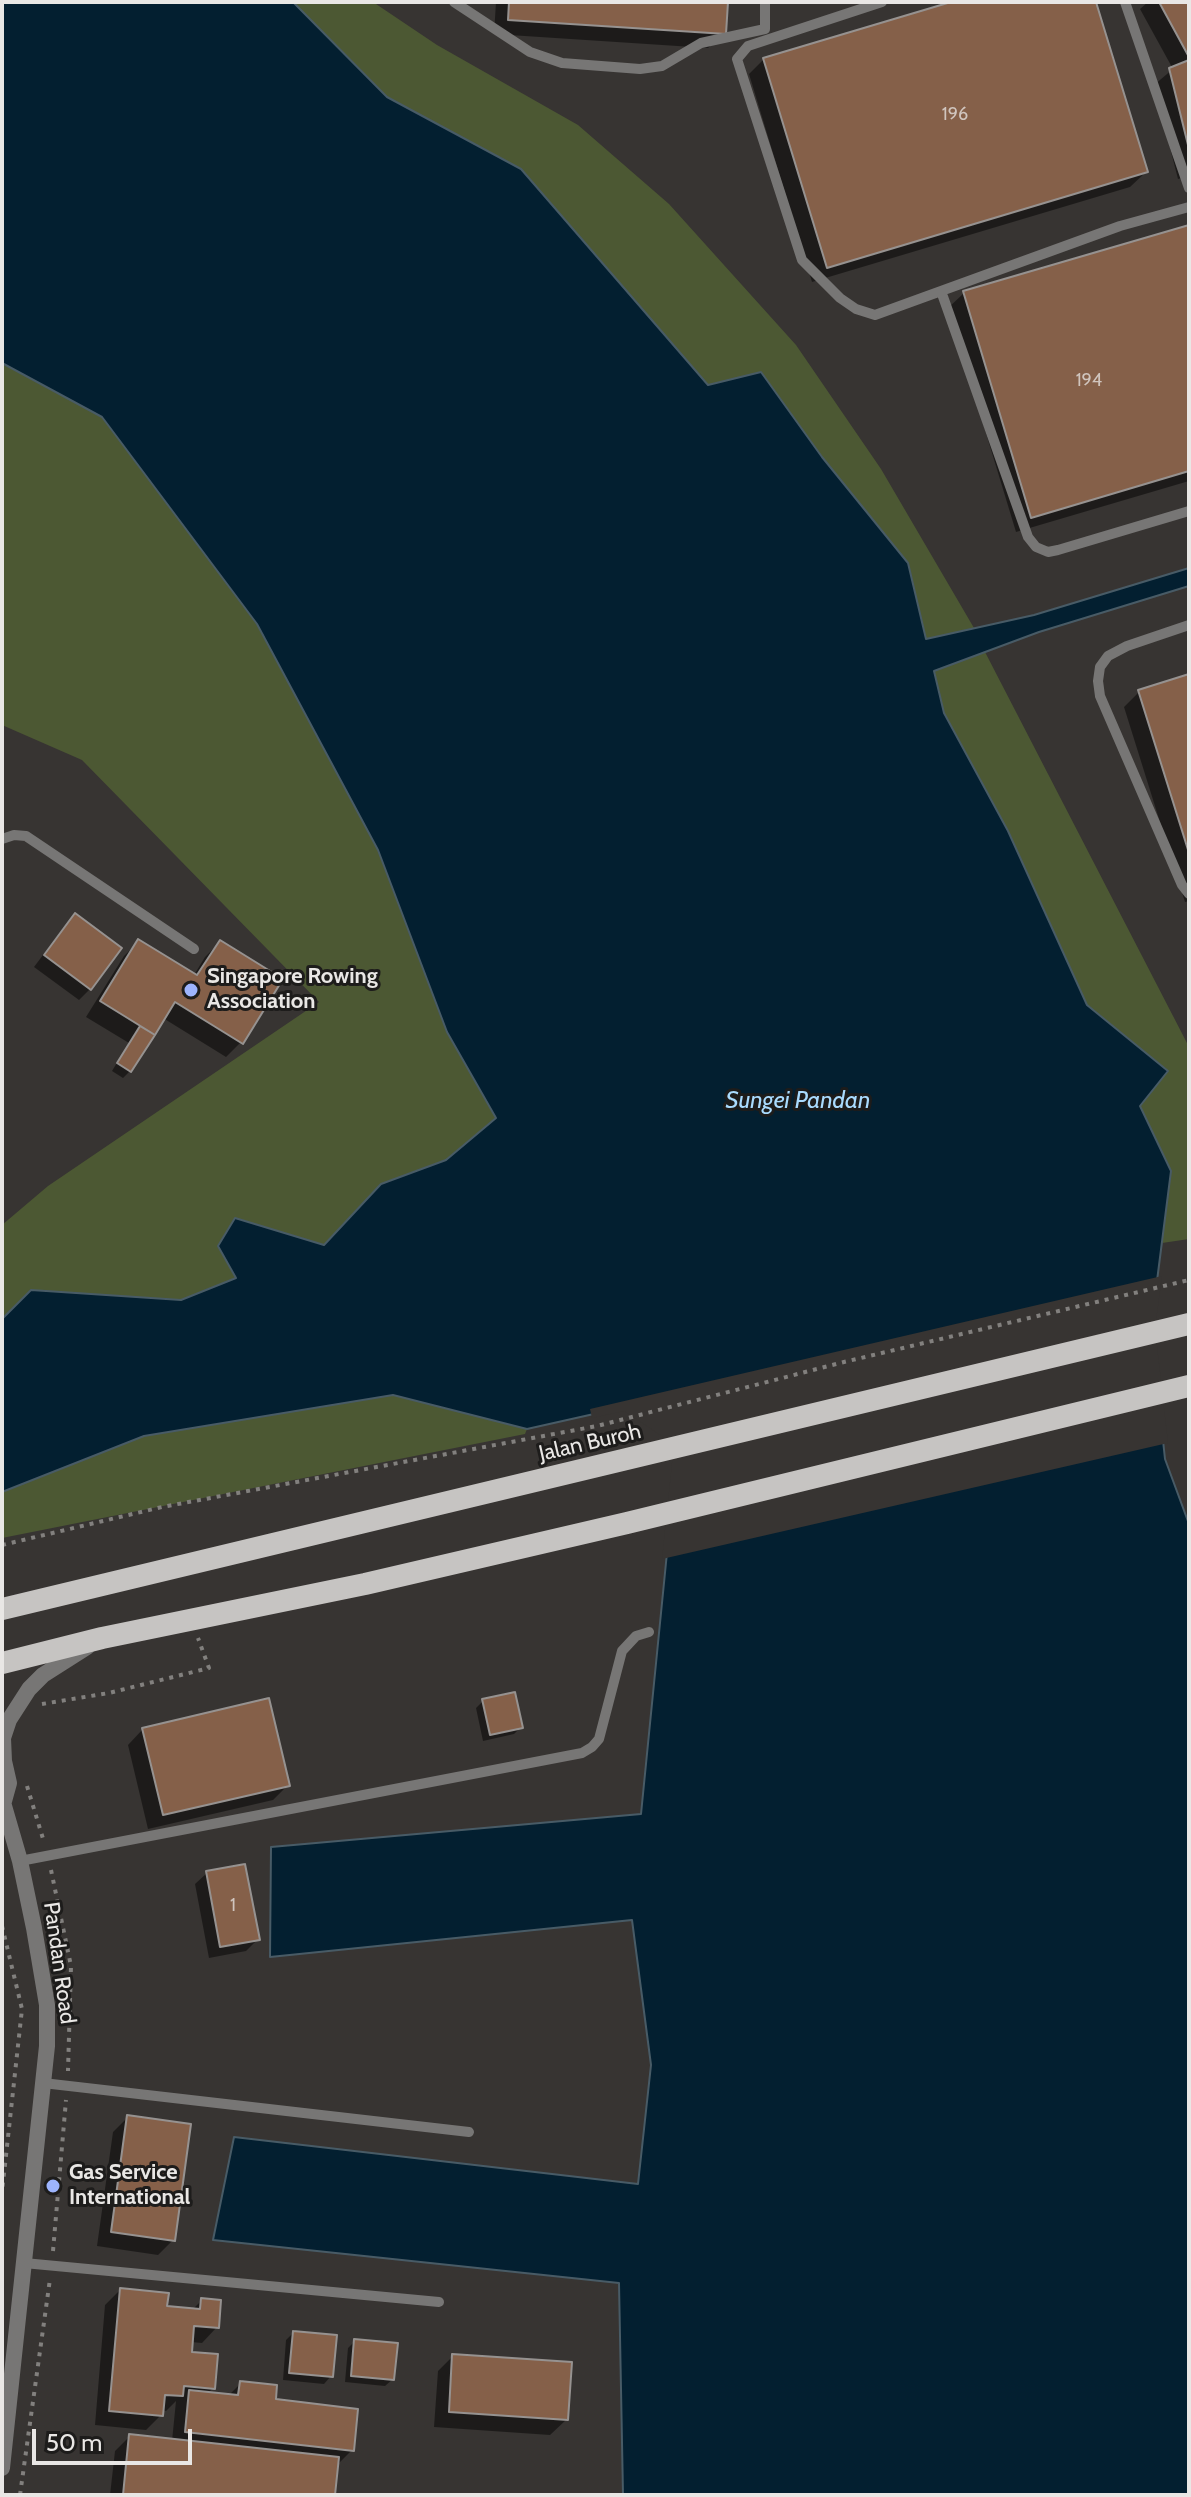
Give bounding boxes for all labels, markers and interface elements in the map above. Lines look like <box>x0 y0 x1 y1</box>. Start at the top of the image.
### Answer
house number: 196 <box>942 104 968 126</box>
house number: 194 <box>1076 370 1102 392</box>
place label: Singapore Rowing Association <box>207 964 378 1016</box>
marker: Singapore Rowing Association <box>182 981 200 999</box>
water label: Sungei Pandan <box>726 1087 870 1115</box>
street label: Jalan Buroh <box>536 1418 644 1468</box>
house number: 1 <box>230 1895 236 1917</box>
street label: Pandan Road <box>37 1900 81 2026</box>
place label: Gas Service International <box>69 2160 190 2212</box>
marker: Gas Service International <box>44 2177 62 2195</box>
scale bar <box>36 2413 196 2463</box>
text: 50 m <box>46 2428 102 2457</box>

